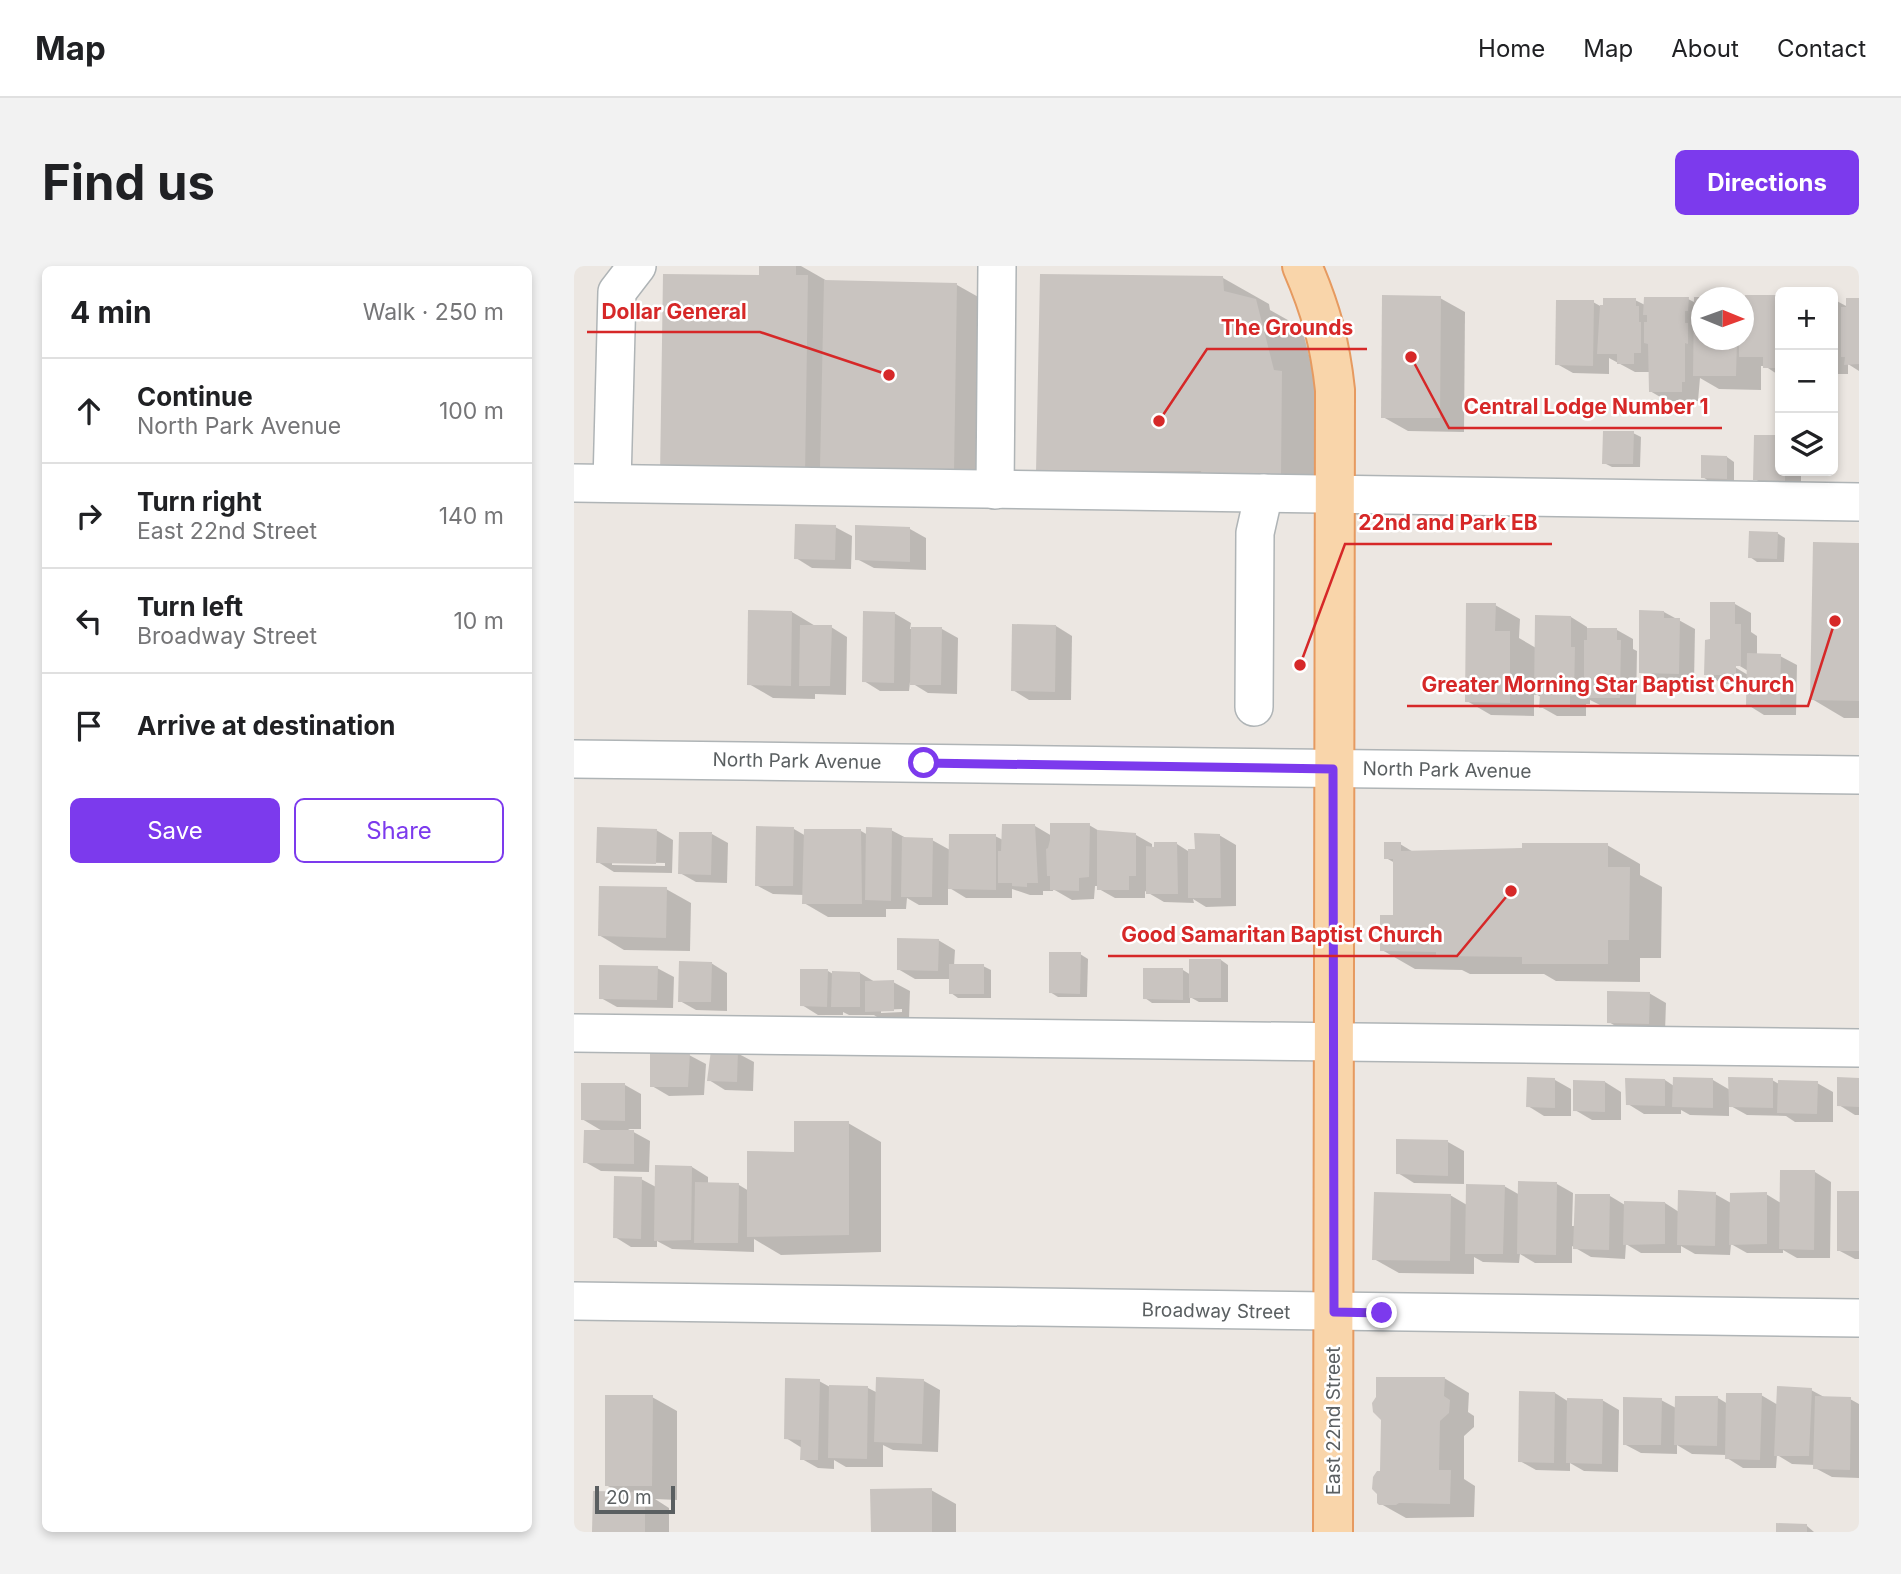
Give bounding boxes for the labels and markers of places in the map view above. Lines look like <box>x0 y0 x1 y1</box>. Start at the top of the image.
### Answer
callout: Dollar General <box>587 290 760 332</box>
callout: The Grounds <box>1207 307 1367 349</box>
callout: Central Lodge Number 1 <box>1449 386 1722 428</box>
callout: 22nd and Park EB <box>1345 502 1552 544</box>
callout: Greater Morning Star Baptist Church <box>1407 664 1808 706</box>
callout: Good Samaritan Baptist Church <box>1108 914 1457 956</box>

